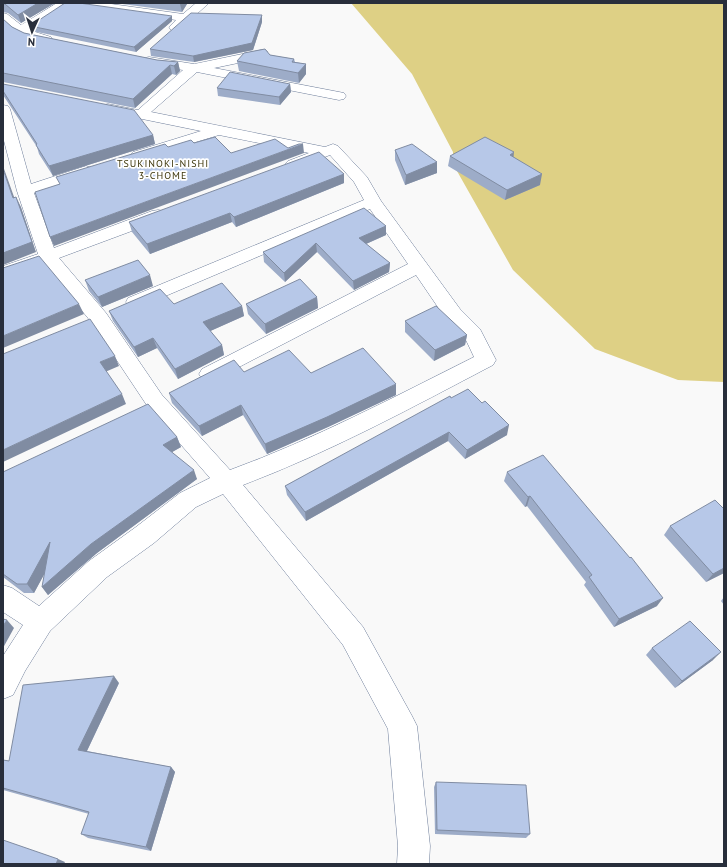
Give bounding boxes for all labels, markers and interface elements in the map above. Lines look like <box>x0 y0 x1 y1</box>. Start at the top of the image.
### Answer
north arrow <box>12 12 52 52</box>
text: N <box>27 35 35 49</box>
district label: TSUKINOKI-NISHI 3-CHOME <box>117 157 209 182</box>

